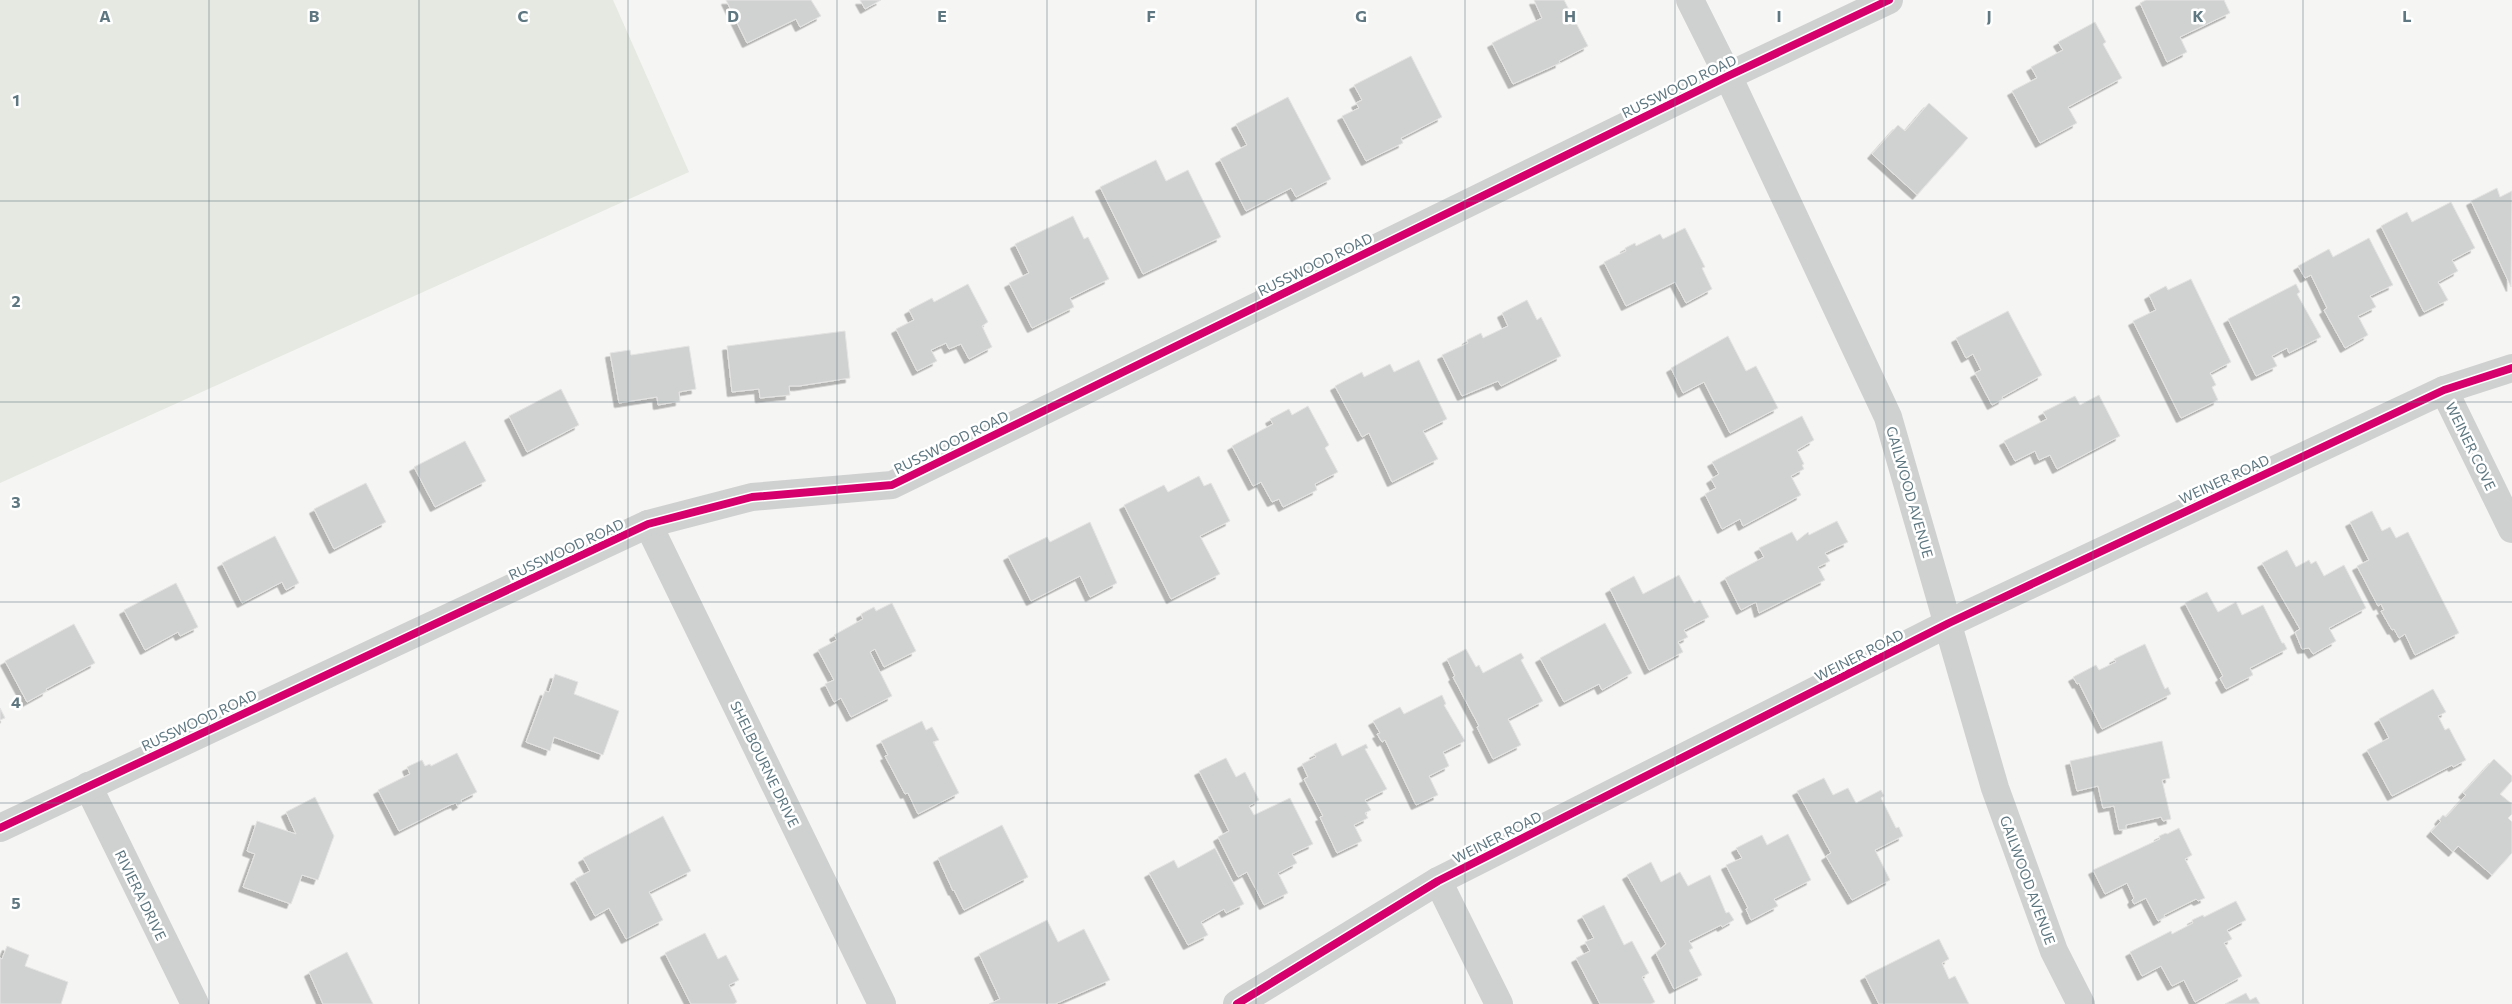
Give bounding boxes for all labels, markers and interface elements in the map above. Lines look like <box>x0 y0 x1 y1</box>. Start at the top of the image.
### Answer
text: A <box>99 6 111 25</box>
text: B <box>309 6 320 25</box>
text: C <box>518 6 529 25</box>
text: D <box>727 6 739 25</box>
text: E <box>937 6 947 25</box>
text: F <box>1146 6 1156 25</box>
text: G <box>1355 6 1367 25</box>
text: H <box>1564 6 1576 25</box>
text: I <box>1776 6 1782 25</box>
text: J <box>1986 6 1992 25</box>
text: K <box>2192 6 2204 25</box>
text: L <box>2402 6 2412 25</box>
street label: RUSSWOOD ROAD <box>1619 51 1739 121</box>
text: 1 <box>12 90 20 109</box>
street label: RUSSWOOD ROAD <box>1255 229 1375 299</box>
text: 2 <box>11 291 21 310</box>
street label: WEINER COVE <box>2442 399 2500 493</box>
street label: RUSSWOOD ROAD <box>891 407 1011 477</box>
street label: GAILWOOD AVENUE <box>1883 424 1937 560</box>
street label: WEINER ROAD <box>2176 451 2272 507</box>
text: 3 <box>11 492 21 511</box>
street label: RUSSWOOD ROAD <box>506 515 626 583</box>
street label: WEINER ROAD <box>1812 625 1906 685</box>
street label: RUSSWOOD ROAD <box>139 686 259 754</box>
text: 4 <box>11 692 21 711</box>
street label: SHELBOURNE DRIVE <box>727 698 803 830</box>
street label: WEINER ROAD <box>1450 807 1544 867</box>
street label: GAILWOOD AVENUE <box>1997 813 2059 947</box>
street label: RIVIERA DRIVE <box>112 847 170 943</box>
text: 5 <box>11 893 21 912</box>

